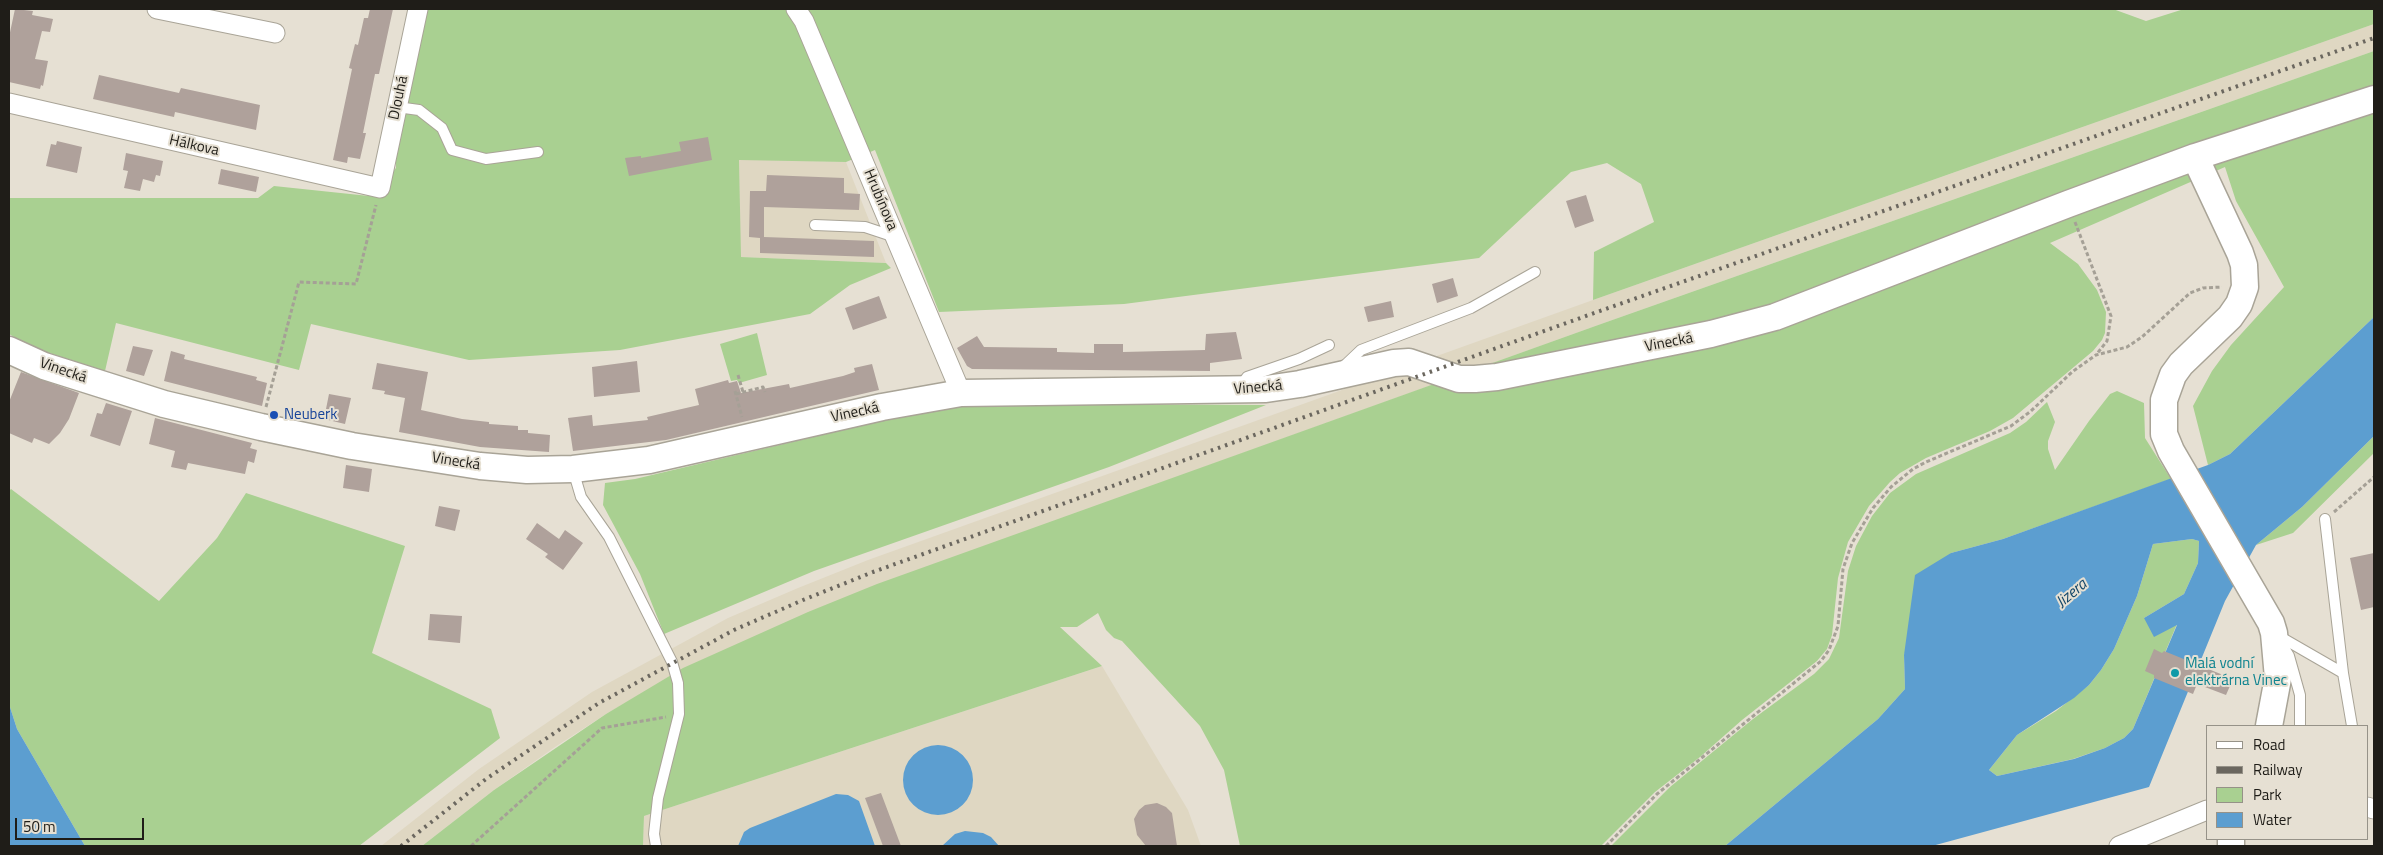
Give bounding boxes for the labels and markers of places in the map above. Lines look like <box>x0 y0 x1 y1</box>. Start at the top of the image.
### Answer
place label: Neuberk <box>284 406 337 424</box>
marker: Neuberk <box>268 409 280 421</box>
place label: Malá vodní elektrárna Vinec <box>2185 655 2287 690</box>
marker: Malá vodní elektrárna Vinec <box>2169 667 2181 679</box>

